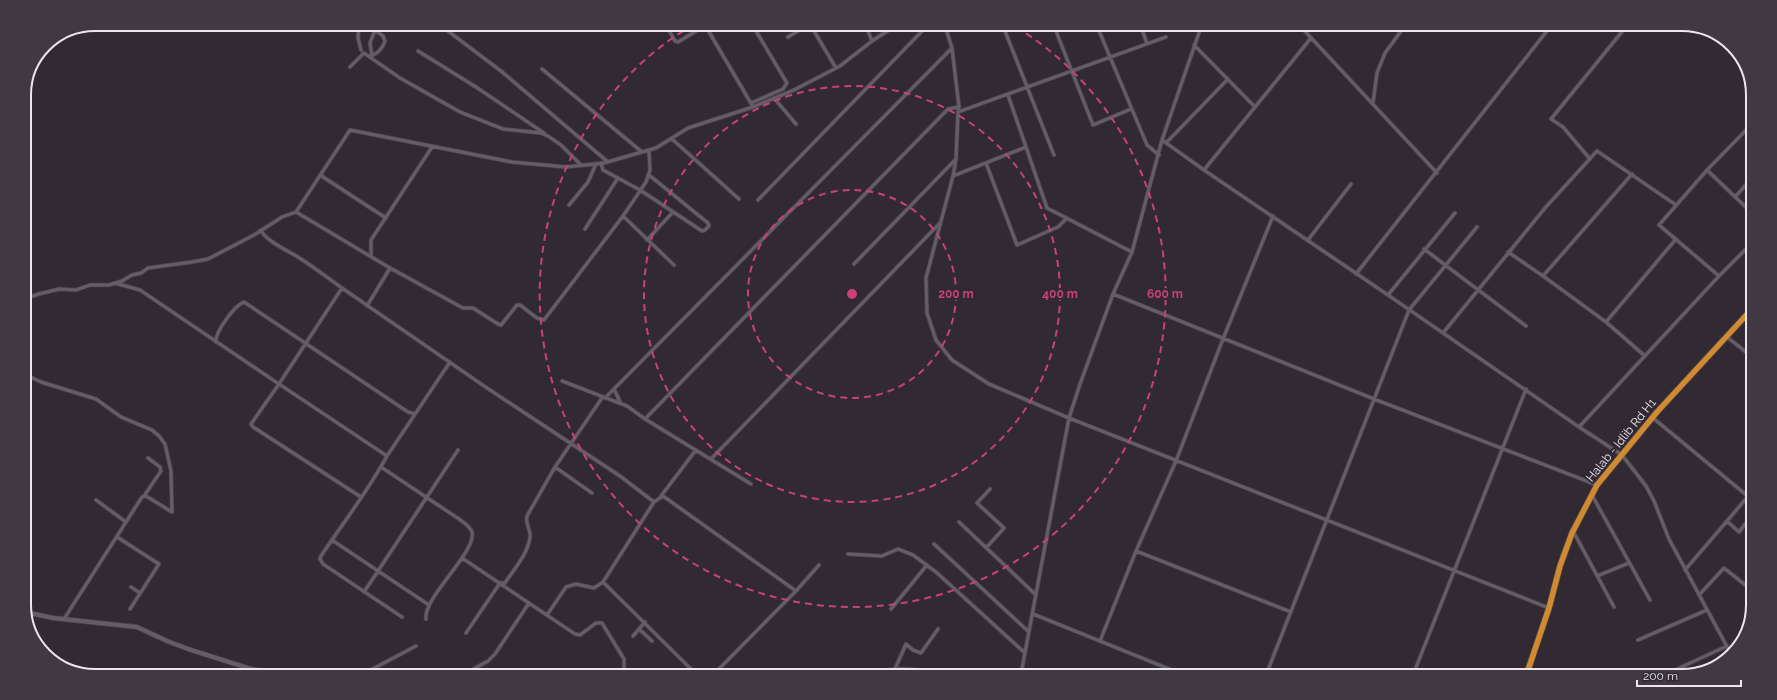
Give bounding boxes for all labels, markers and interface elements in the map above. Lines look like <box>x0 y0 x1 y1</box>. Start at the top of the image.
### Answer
centre of rings <box>845 287 859 301</box>
text: 200 m <box>938 287 974 301</box>
text: 400 m <box>1042 287 1078 301</box>
text: 600 m <box>1147 287 1183 301</box>
street label: Halab - Idlib Rd H1 <box>1583 396 1659 484</box>
scale bar <box>1637 662 1741 688</box>
text: 200 m <box>1643 669 1678 683</box>

